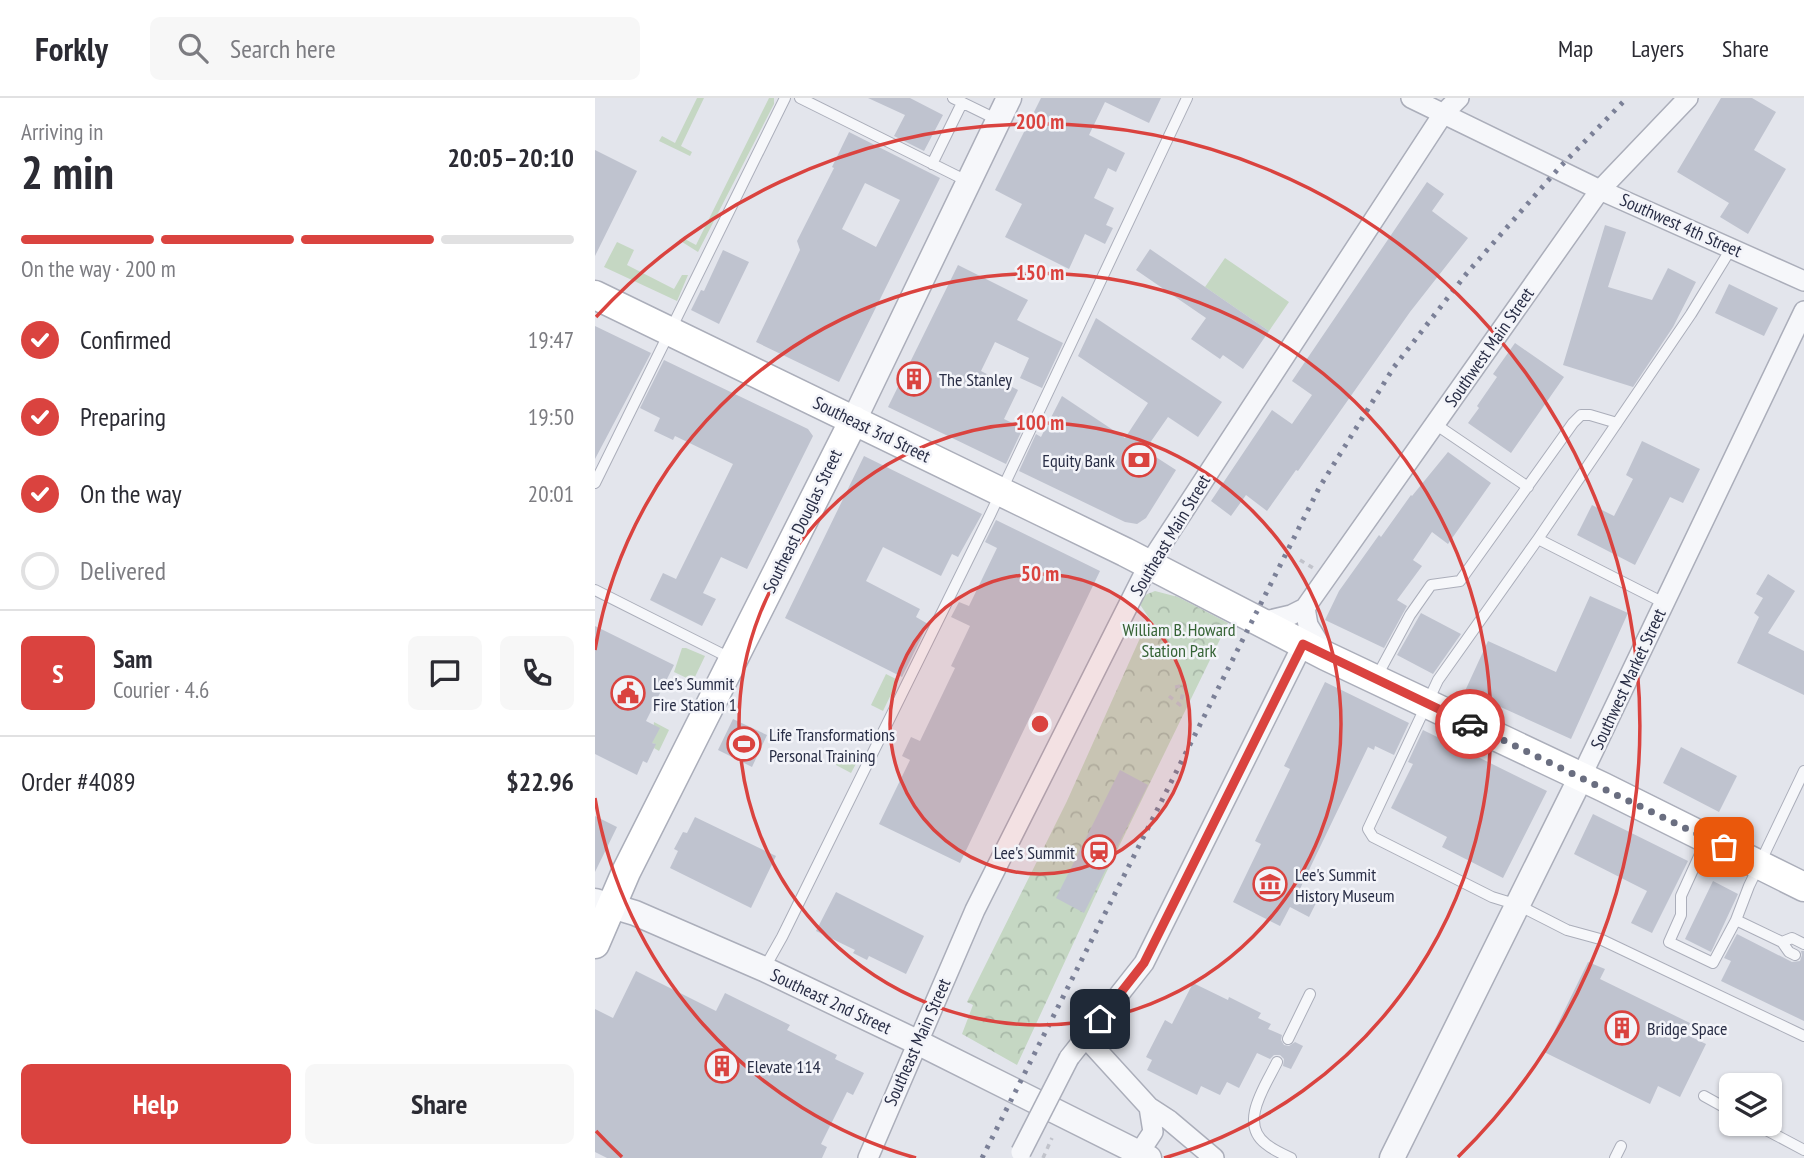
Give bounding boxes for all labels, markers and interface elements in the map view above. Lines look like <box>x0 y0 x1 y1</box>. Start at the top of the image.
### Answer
search box <box>150 17 640 80</box>
text: Forkly <box>35 27 108 70</box>
icon: search <box>174 29 212 67</box>
text: Search here <box>230 32 336 65</box>
text: Map <box>1558 33 1593 64</box>
text: Layers <box>1631 33 1684 64</box>
text: Share <box>1722 33 1769 64</box>
text: 200 m <box>1016 108 1064 135</box>
text: Arriving in <box>21 117 103 146</box>
text: 20:05–20:10 <box>447 141 574 174</box>
text: 2 min <box>21 142 114 202</box>
street label: Southwest 4th Street <box>1617 188 1746 262</box>
text: On the way · 200 m <box>21 254 176 283</box>
text: 150 m <box>1016 259 1064 286</box>
street label: Southwest Main Street <box>1439 283 1539 411</box>
icon: check <box>21 321 59 359</box>
text: Confirmed <box>80 323 171 356</box>
text: 19:47 <box>528 325 574 354</box>
building icon: The Stanley <box>895 360 933 398</box>
place label: The Stanley <box>939 368 1012 391</box>
street label: Southeast 3rd Street <box>810 391 934 467</box>
icon: check <box>21 398 59 436</box>
text: Preparing <box>80 400 166 433</box>
text: 19:50 <box>528 402 574 431</box>
text: 100 m <box>1016 409 1064 436</box>
bank icon: Equity Bank <box>1120 441 1158 479</box>
street label: Southeast Douglas Street <box>757 445 847 597</box>
place label: Equity Bank <box>1042 449 1115 472</box>
street label: Southeast Main Street <box>1125 470 1215 600</box>
icon: check <box>21 475 59 513</box>
text: On the way <box>80 477 182 510</box>
text: 20:01 <box>528 479 574 508</box>
text: Delivered <box>80 554 166 587</box>
text: 50 m <box>1021 560 1059 587</box>
street label: Southwest Market Street <box>1585 605 1671 753</box>
park label: William B. Howard Station Park <box>1122 618 1236 662</box>
button: chat <box>408 636 482 710</box>
button: phone <box>500 636 574 710</box>
text: Sam <box>113 642 152 675</box>
text: S <box>52 657 64 690</box>
place label: Lee's Summit Fire Station 1 <box>653 672 737 716</box>
public building icon: Lee's Summit Fire Station 1 <box>609 674 647 712</box>
text: Courier · 4.6 <box>113 675 209 704</box>
courier <box>1435 689 1505 759</box>
icon: car <box>1451 705 1489 743</box>
centre of rings <box>1028 712 1052 736</box>
place label: Life Transformations Personal Training <box>769 723 895 767</box>
sports icon: Life Transformations Personal Training <box>725 725 763 763</box>
text: Order #4089 <box>21 765 136 798</box>
text: $22.96 <box>506 765 574 798</box>
pin <box>1694 817 1754 877</box>
icon: bag <box>1705 828 1743 866</box>
station icon: Lee's Summit <box>1080 833 1118 871</box>
place label: Lee's Summit <box>994 841 1075 864</box>
place label: Lee's Summit History Museum <box>1295 863 1395 907</box>
museum icon: Lee's Summit History Museum <box>1251 865 1289 903</box>
street label: Southeast 2nd Street <box>767 963 895 1039</box>
street label: Southeast Main Street <box>879 975 955 1109</box>
pin <box>1070 989 1130 1049</box>
icon: home <box>1081 1000 1119 1038</box>
building icon: Bridge Space <box>1603 1009 1641 1047</box>
place label: Bridge Space <box>1647 1017 1727 1040</box>
building icon: Elevate 114 <box>703 1047 741 1085</box>
place label: Elevate 114 <box>747 1055 821 1078</box>
button: Help <box>21 1064 291 1144</box>
button: Share <box>305 1064 574 1144</box>
map controls <box>1719 1073 1782 1136</box>
button: layers <box>1719 1073 1782 1136</box>

